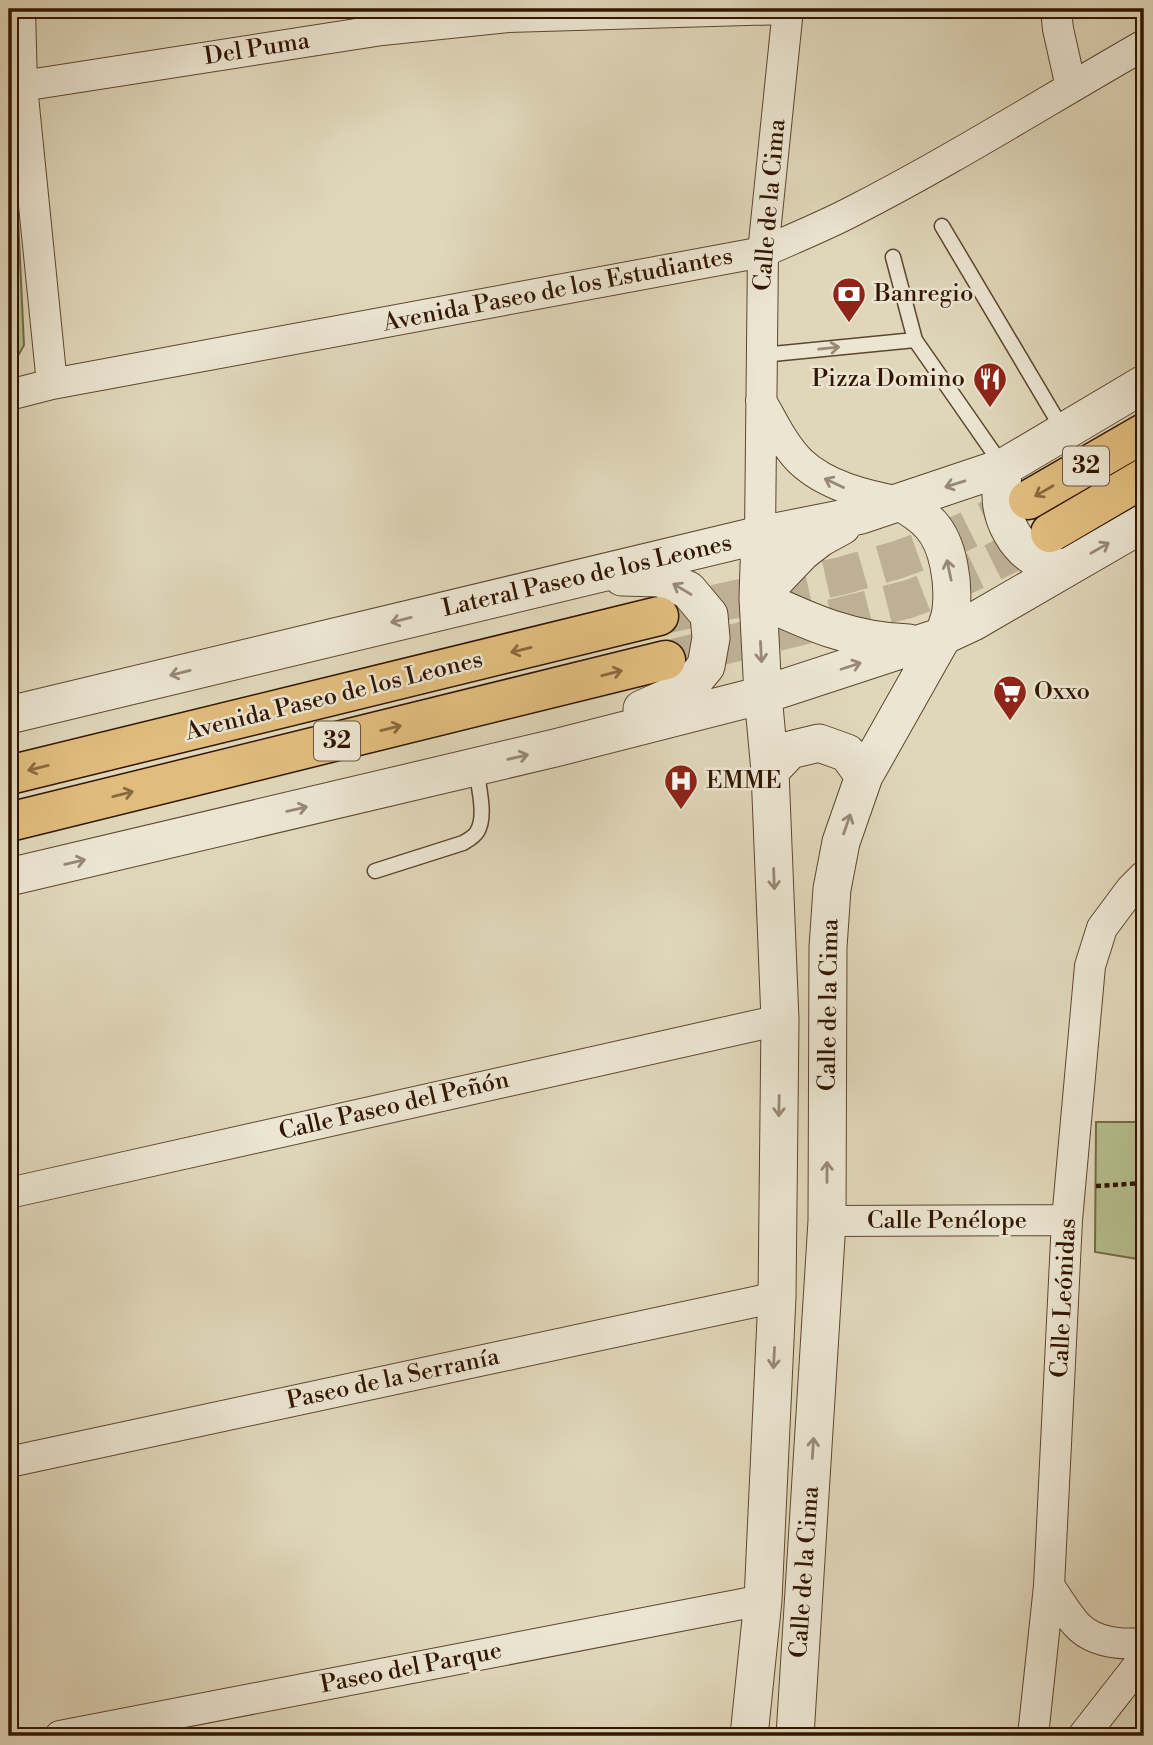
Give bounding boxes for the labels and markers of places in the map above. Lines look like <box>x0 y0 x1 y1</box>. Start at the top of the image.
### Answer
bank icon: Banregio <box>830 275 868 324</box>
place label: Banregio <box>873 279 973 309</box>
restaurant icon: Pizza Domino <box>971 360 1009 409</box>
place label: Pizza Domino <box>812 364 965 394</box>
supermarket icon: Oxxo <box>991 673 1029 722</box>
place label: Oxxo <box>1034 677 1090 707</box>
hospital icon: EMME <box>662 762 700 811</box>
place label: EMME <box>706 766 782 796</box>

